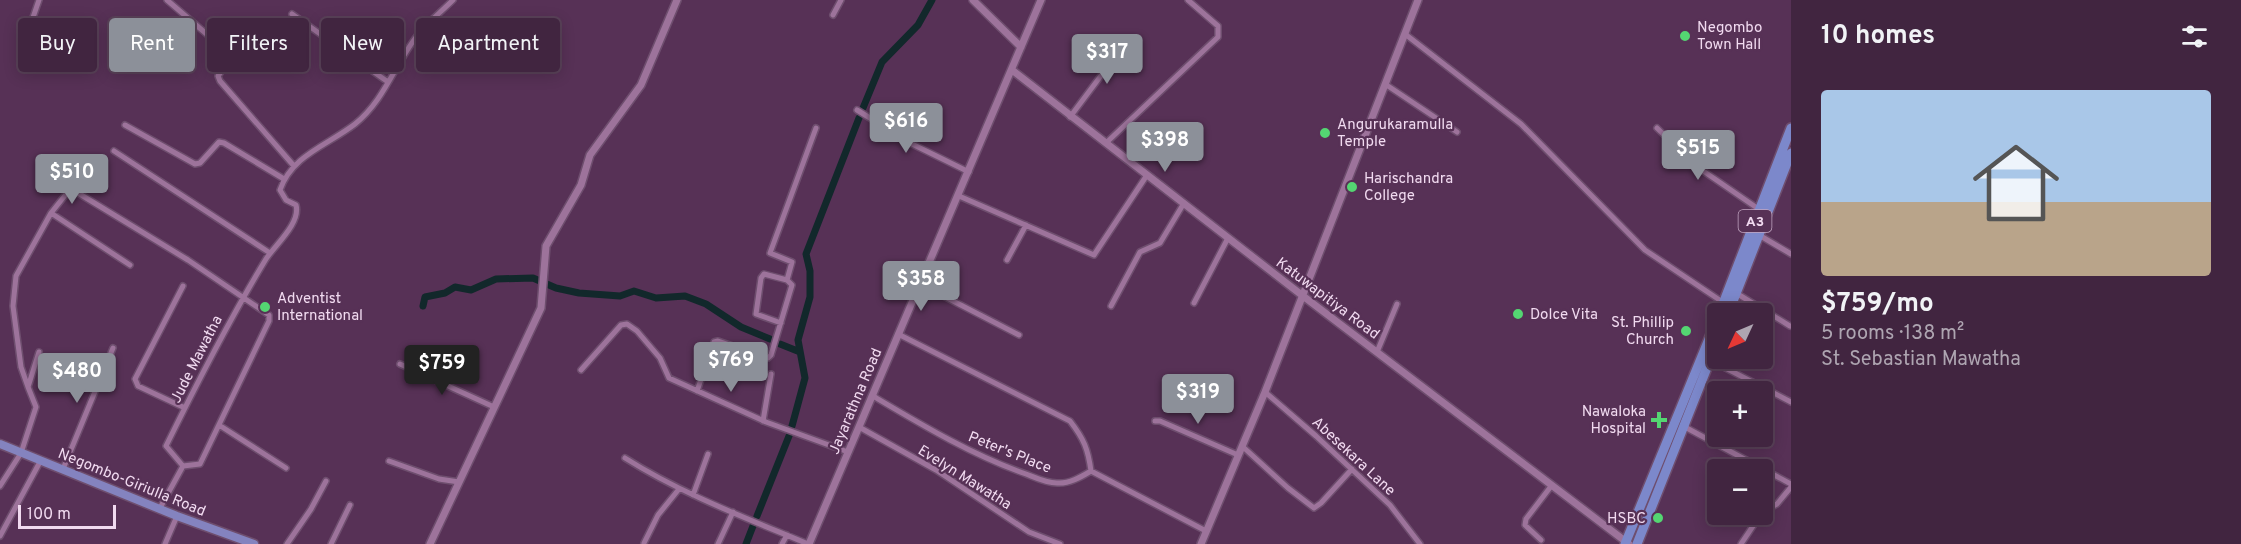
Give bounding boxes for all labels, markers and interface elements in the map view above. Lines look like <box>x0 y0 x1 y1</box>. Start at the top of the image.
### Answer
chip: Buy <box>18 18 97 72</box>
chip: Rent <box>109 18 195 72</box>
chip: Filters <box>207 18 309 72</box>
chip: New <box>321 18 404 72</box>
chip: Apartment <box>416 18 560 72</box>
place label: Negombo Town Hall <box>1697 19 1762 55</box>
text: 10 homes <box>1821 20 1935 53</box>
icon: filters <box>2178 20 2211 53</box>
marker: Negombo Town Hall <box>1678 29 1692 43</box>
pin: $317 <box>1071 34 1143 85</box>
text: $317 <box>1086 40 1128 66</box>
pin: $616 <box>870 103 942 154</box>
text: $616 <box>884 109 928 135</box>
place label: Angurukaramulla Temple <box>1337 116 1453 152</box>
pin: $398 <box>1129 122 1201 173</box>
marker: Angurukaramulla Temple <box>1318 126 1332 140</box>
text: $398 <box>1141 128 1189 154</box>
icon: home <box>1962 129 2070 237</box>
pin: $515 <box>1662 130 1734 181</box>
text: $515 <box>1676 136 1720 162</box>
pin: $510 <box>36 154 108 205</box>
text: $510 <box>49 160 95 186</box>
place label: Harischandra College <box>1364 170 1453 206</box>
marker: Harischandra College <box>1345 180 1359 194</box>
road number: A3 <box>1738 210 1772 232</box>
street label: Katuwapitiya Road <box>1271 254 1383 344</box>
pin: $358 <box>885 261 957 312</box>
text: $358 <box>897 267 945 293</box>
text: $759/mo <box>1821 288 1934 321</box>
place label: Adventist International <box>277 290 363 326</box>
marker: Adventist International <box>258 300 272 314</box>
north arrow <box>1707 303 1773 369</box>
map controls <box>1707 303 1773 525</box>
place label: Dolce Vita <box>1530 306 1598 325</box>
marker: Dolce Vita <box>1511 307 1525 321</box>
street label: Jude Mawatha <box>167 313 228 407</box>
place label: St. Phillip Church <box>1611 314 1674 350</box>
text: 5 rooms · 138 m² <box>1821 321 1964 347</box>
marker: St. Phillip Church <box>1679 324 1693 338</box>
pin: $769 <box>695 342 767 393</box>
pin: $759 <box>406 345 478 396</box>
street label: Jayarathna Road <box>825 346 887 458</box>
text: St. Sebastian Mawatha <box>1821 347 2021 373</box>
text: $769 <box>708 348 754 374</box>
text: $759 <box>418 351 466 377</box>
pin: $480 <box>41 353 113 404</box>
text: $480 <box>52 359 102 385</box>
pin: $319 <box>1162 374 1234 425</box>
text: $319 <box>1176 380 1220 406</box>
button: + <box>1707 381 1773 447</box>
place label: Nawaloka Hospital <box>1582 403 1646 439</box>
marker: Nawaloka Hospital <box>1650 411 1668 429</box>
street label: Abesekara Lane <box>1307 413 1399 501</box>
street label: Peter's Place <box>965 428 1054 479</box>
street label: Evelyn Mawatha <box>914 442 1015 515</box>
street label: Negombo-Giriulla Road <box>55 445 208 522</box>
button: − <box>1707 459 1773 525</box>
scale bar <box>18 502 116 530</box>
text: 100 m <box>27 505 71 525</box>
place label: HSBC <box>1607 510 1646 529</box>
marker: HSBC <box>1651 511 1665 525</box>

